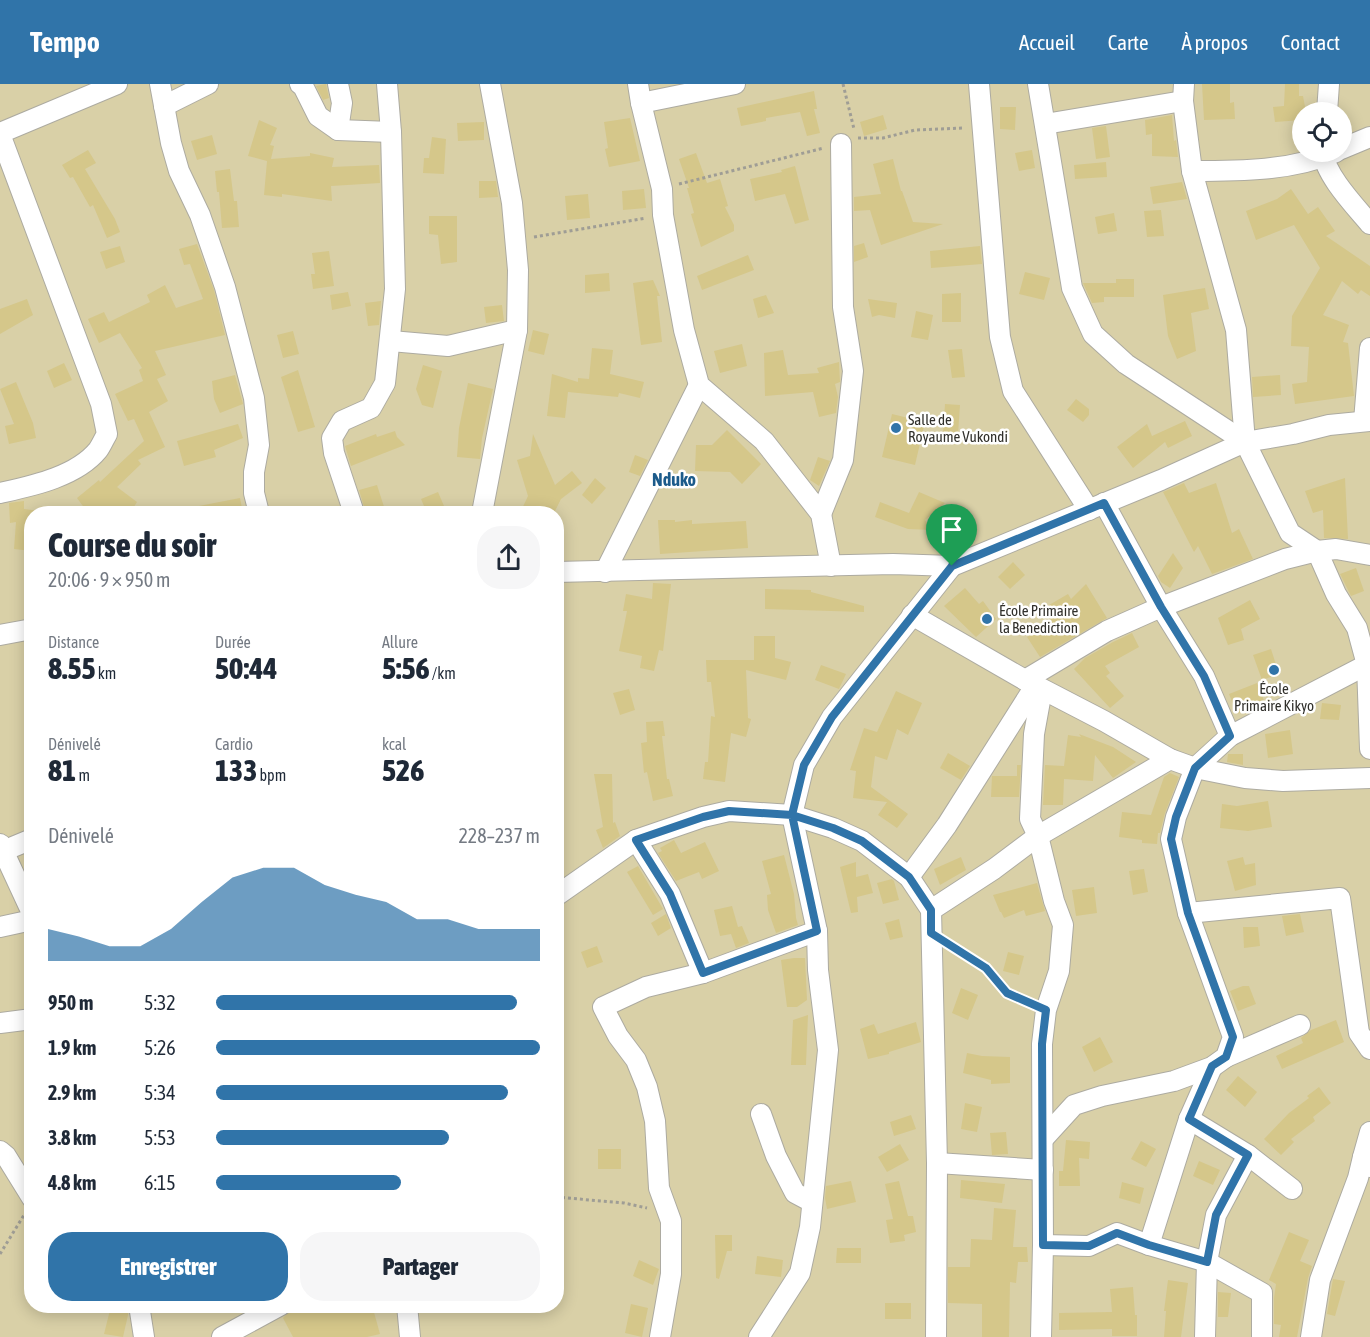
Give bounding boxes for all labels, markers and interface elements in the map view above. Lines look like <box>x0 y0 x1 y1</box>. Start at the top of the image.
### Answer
text: Tempo <box>30 26 100 58</box>
text: Accueil <box>1019 30 1075 54</box>
text: Carte <box>1108 30 1148 54</box>
text: À propos <box>1181 30 1248 54</box>
text: Contact <box>1281 30 1340 54</box>
map controls <box>1292 102 1352 162</box>
button: locate <box>1292 102 1352 162</box>
place label: Salle de Royaume Vukondi <box>908 411 1008 445</box>
marker: Salle de Royaume Vukondi <box>889 421 903 435</box>
district label: Nduko <box>652 469 696 490</box>
pin <box>926 504 977 566</box>
icon: arrive <box>935 513 968 546</box>
text: Course du soir <box>48 526 216 564</box>
button: share <box>477 526 540 589</box>
text: 20:06 · 9 × 950 m <box>48 568 170 591</box>
place label: École Primaire la Benediction <box>999 602 1079 636</box>
marker: École Primaire la Benediction <box>980 612 994 626</box>
text: Distance <box>48 633 99 651</box>
text: Durée <box>215 633 251 651</box>
text: Allure <box>382 633 418 651</box>
text: 8.55 <box>48 651 96 685</box>
text: 50:44 <box>215 651 277 685</box>
text: 5:56 <box>382 651 430 685</box>
marker: École Primaire Kikyo <box>1267 663 1281 677</box>
text: km <box>96 664 116 682</box>
text: /km <box>430 664 456 682</box>
place label: École Primaire Kikyo <box>1234 680 1314 714</box>
text: Dénivelé <box>48 735 101 753</box>
text: Cardio <box>215 735 253 753</box>
text: kcal <box>382 735 406 753</box>
text: 81 <box>48 753 76 787</box>
text: 133 <box>215 753 257 787</box>
text: 526 <box>382 753 424 787</box>
text: m <box>76 766 90 784</box>
text: bpm <box>257 766 286 784</box>
text: Dénivelé <box>48 824 114 847</box>
text: 228–237 m <box>458 824 540 847</box>
text: 950 m <box>48 991 93 1014</box>
text: 5:32 <box>144 991 176 1014</box>
text: 1.9 km <box>48 1036 96 1059</box>
text: 5:26 <box>144 1036 176 1059</box>
text: 2.9 km <box>48 1081 96 1104</box>
text: 5:34 <box>144 1081 176 1104</box>
text: 3.8 km <box>48 1126 96 1149</box>
text: 5:53 <box>144 1126 176 1149</box>
text: 4.8 km <box>48 1171 96 1194</box>
text: 6:15 <box>144 1171 176 1194</box>
button: Enregistrer <box>48 1232 288 1301</box>
button: Partager <box>300 1232 540 1301</box>

